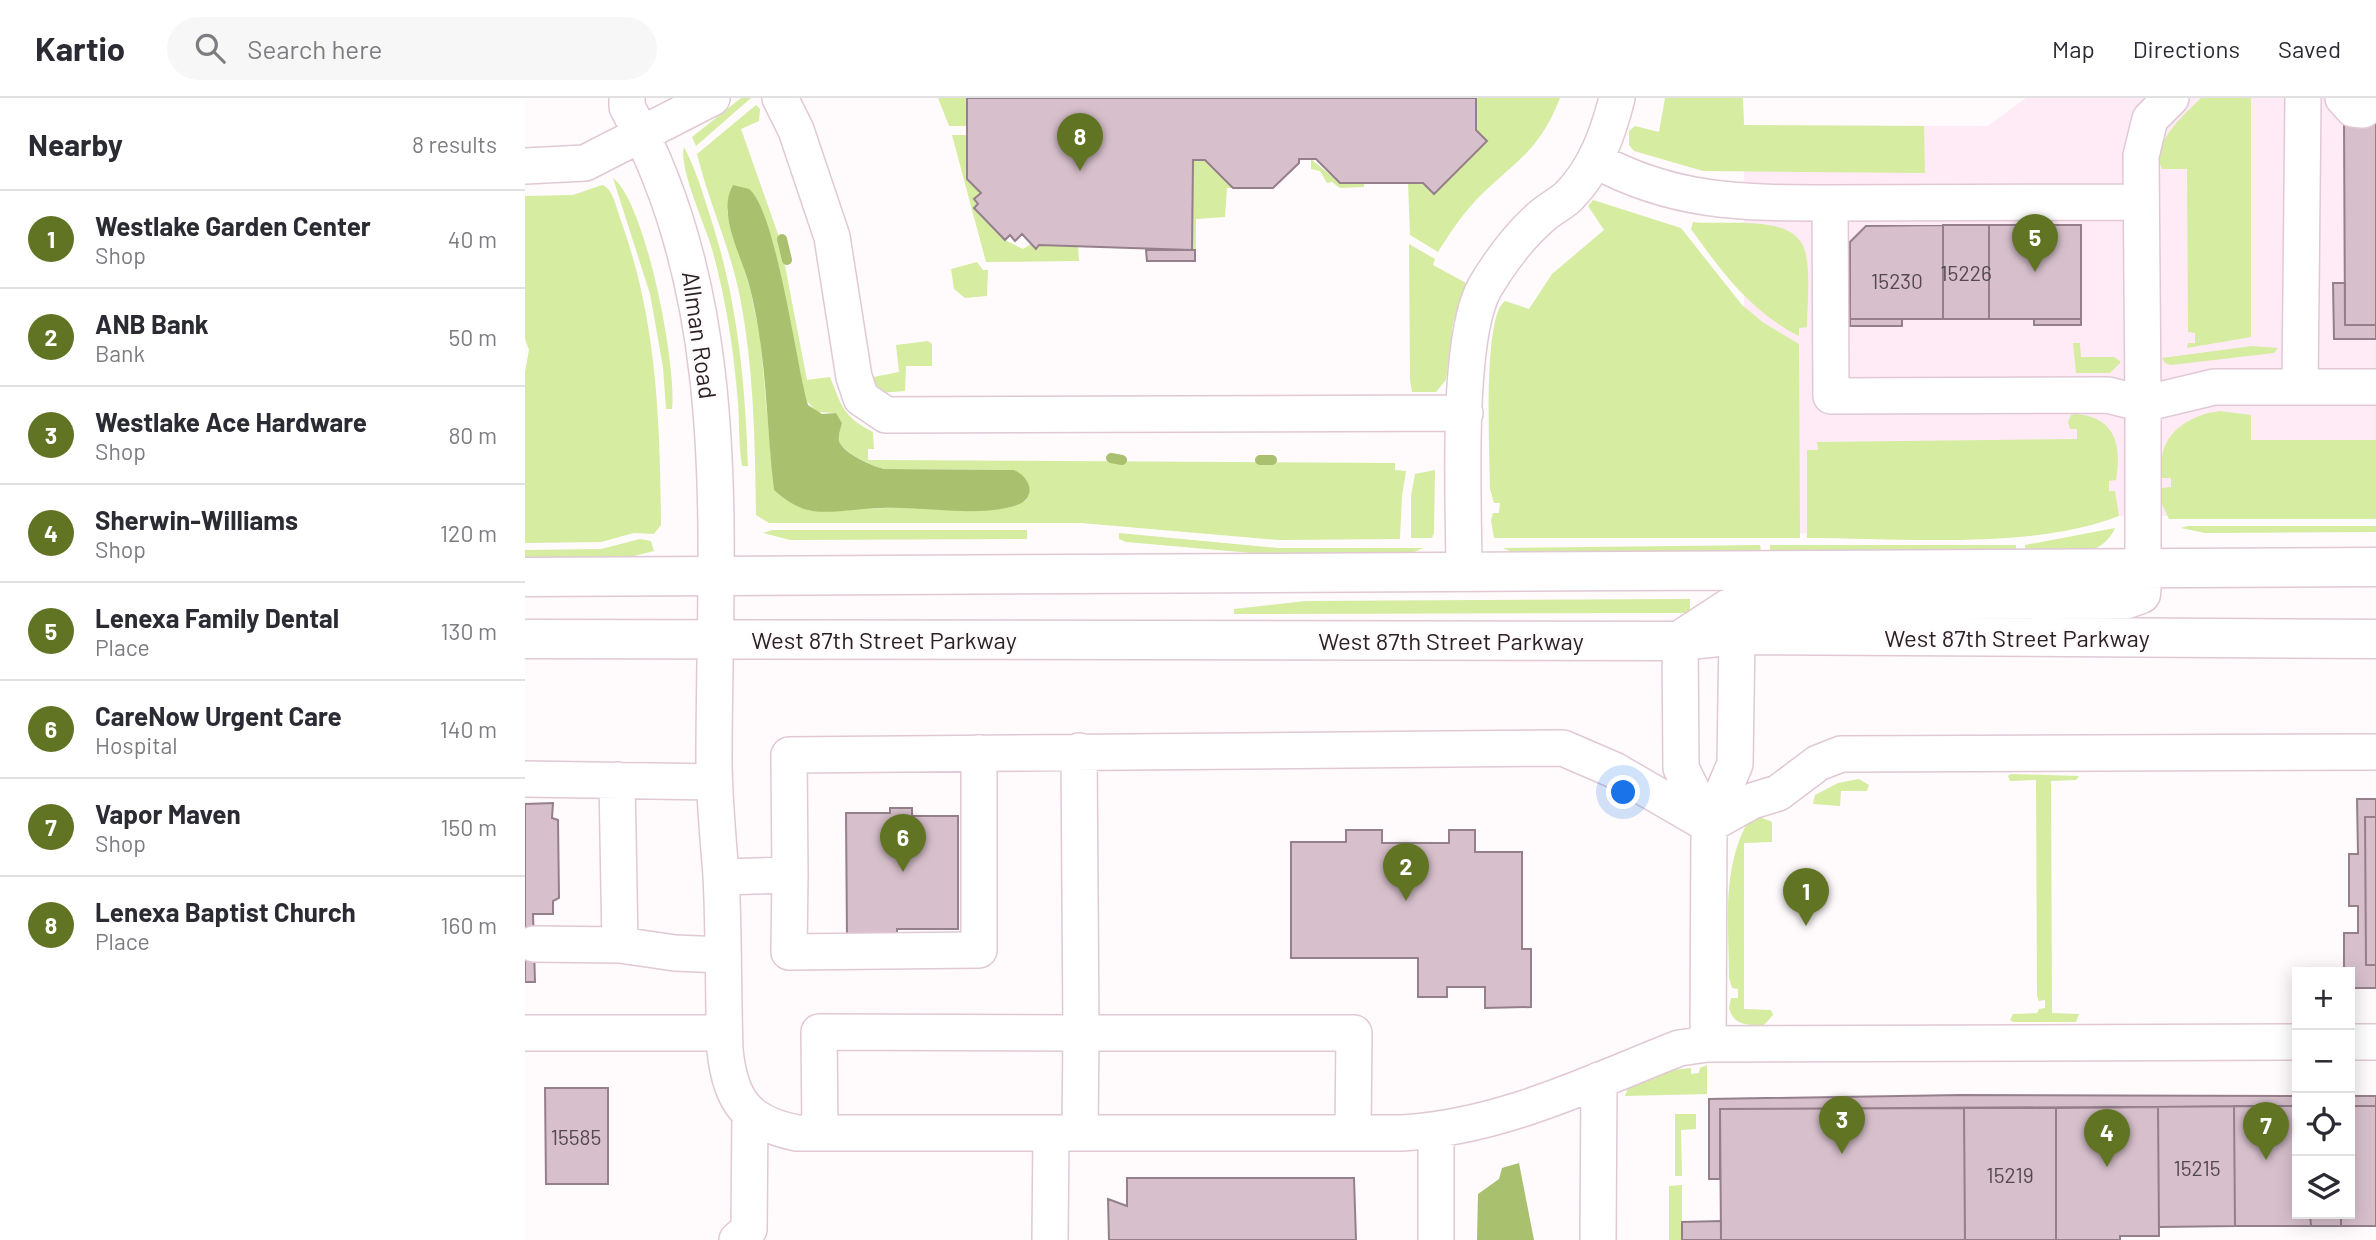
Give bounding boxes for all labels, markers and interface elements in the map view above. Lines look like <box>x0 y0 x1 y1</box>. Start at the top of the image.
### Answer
search box <box>167 17 657 80</box>
text: Kartio <box>35 28 125 68</box>
icon: search <box>191 29 229 67</box>
text: Search here <box>247 33 382 64</box>
text: Map <box>2052 34 2095 63</box>
text: Directions <box>2133 34 2240 63</box>
text: Saved <box>2278 34 2341 63</box>
pin: 8 <box>1057 113 1103 171</box>
text: Nearby <box>28 126 123 162</box>
text: 8 results <box>412 130 497 158</box>
text: Westlake Garden Center <box>95 210 371 241</box>
pin: 5 <box>2012 214 2058 272</box>
text: 1 <box>47 225 55 253</box>
text: 40 m <box>448 225 497 253</box>
text: Shop <box>95 241 146 269</box>
house number: 15226 <box>1940 260 1992 285</box>
house number: 15230 <box>1871 268 1923 293</box>
street label: Allman Road <box>677 269 723 401</box>
text: ANB Bank <box>95 308 209 339</box>
text: 2 <box>45 323 57 351</box>
text: 50 m <box>449 323 497 351</box>
text: Bank <box>95 339 145 367</box>
text: Westlake Ace Hardware <box>95 406 367 437</box>
text: 3 <box>45 421 57 449</box>
text: 80 m <box>448 421 497 449</box>
text: Shop <box>95 437 146 465</box>
text: Sherwin-Williams <box>95 504 298 535</box>
text: 4 <box>44 519 58 547</box>
text: 120 m <box>440 519 497 547</box>
text: Shop <box>95 535 146 563</box>
text: Lenexa Family Dental <box>95 602 339 633</box>
text: 5 <box>45 617 57 645</box>
text: 130 m <box>440 617 497 645</box>
street label: West 87th Street Parkway <box>1884 623 2150 652</box>
street label: West 87th Street Parkway <box>751 625 1017 654</box>
street label: West 87th Street Parkway <box>1318 626 1584 655</box>
text: Place <box>95 633 150 661</box>
text: CareNow Urgent Care <box>95 700 342 731</box>
text: 6 <box>45 715 57 743</box>
text: 140 m <box>440 715 497 743</box>
text: Hospital <box>95 731 178 759</box>
your location <box>1606 775 1640 809</box>
text: Vapor Maven <box>95 798 241 829</box>
text: 7 <box>45 813 57 841</box>
text: 150 m <box>441 813 497 841</box>
pin: 6 <box>880 814 926 872</box>
text: Shop <box>95 829 146 857</box>
pin: 2 <box>1383 843 1429 901</box>
pin: 1 <box>1783 868 1829 926</box>
text: Lenexa Baptist Church <box>95 896 356 927</box>
text: 8 <box>45 911 57 939</box>
text: 160 m <box>440 911 497 939</box>
text: Place <box>95 927 150 955</box>
map controls <box>2292 967 2355 1219</box>
button: + <box>2292 967 2355 1030</box>
button: − <box>2292 1030 2355 1093</box>
button: locate <box>2292 1093 2355 1156</box>
pin: 3 <box>1819 1096 1865 1154</box>
pin: 7 <box>2243 1102 2289 1160</box>
pin: 4 <box>2084 1109 2130 1167</box>
house number: 15585 <box>551 1124 601 1149</box>
house number: 15215 <box>2173 1155 2221 1180</box>
button: layers <box>2292 1156 2355 1219</box>
house number: 15219 <box>1986 1162 2034 1187</box>

